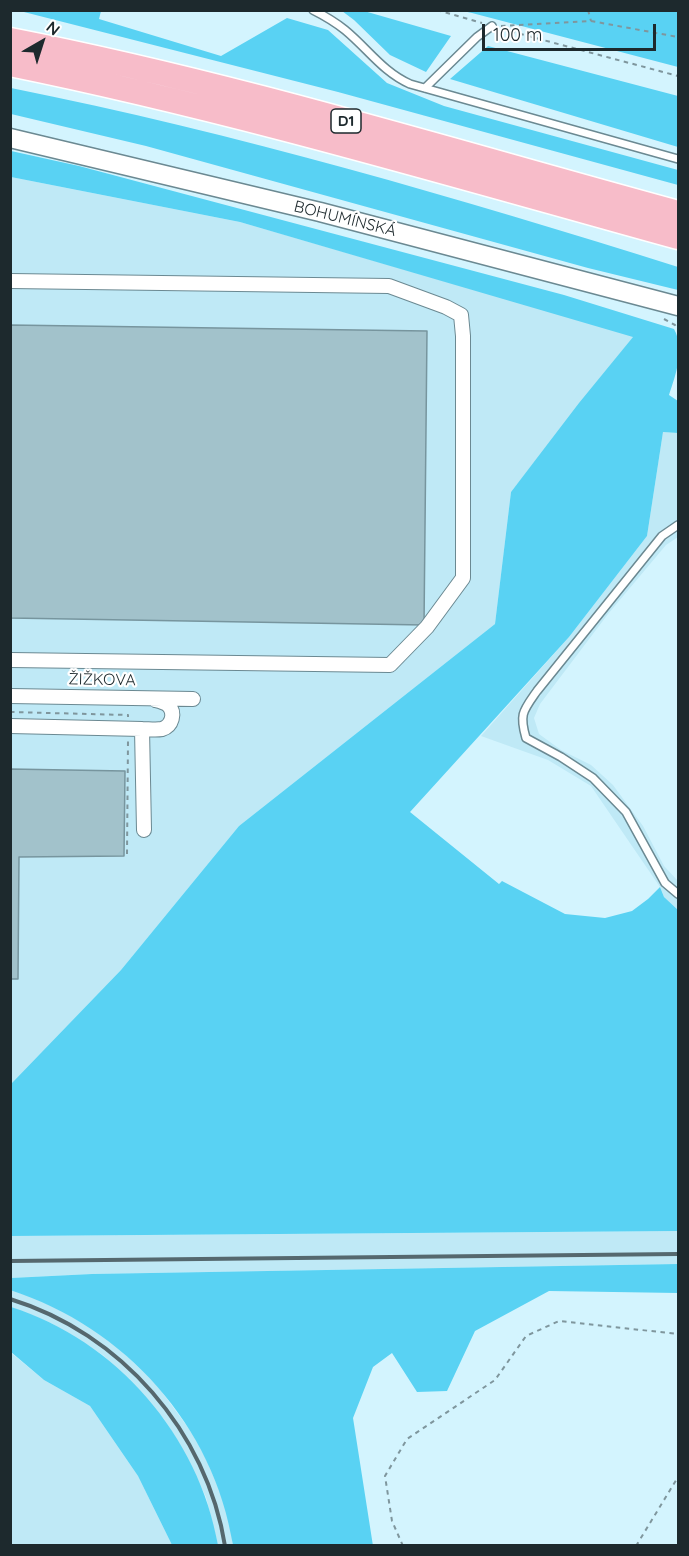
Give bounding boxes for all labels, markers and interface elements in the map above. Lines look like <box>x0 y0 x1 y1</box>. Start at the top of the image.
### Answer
north arrow <box>12 12 72 72</box>
scale bar <box>485 12 659 50</box>
text: N <box>42 17 64 39</box>
text: 100 m <box>493 23 542 46</box>
road number: D1 <box>331 109 361 133</box>
street label: BOHUMÍNSKÁ <box>292 197 398 241</box>
street label: ŽIŽKOVA <box>68 670 136 690</box>

